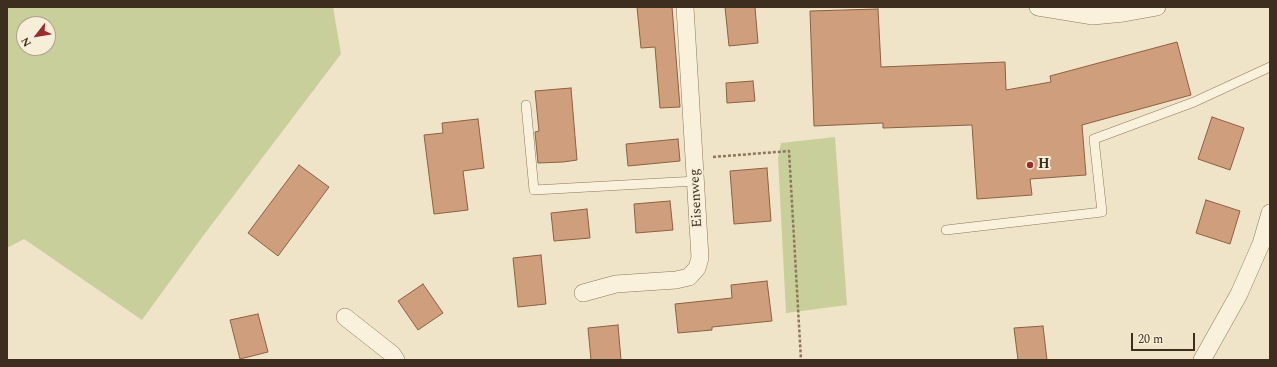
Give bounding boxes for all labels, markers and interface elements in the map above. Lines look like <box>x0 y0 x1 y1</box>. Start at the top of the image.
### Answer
north arrow <box>16 16 56 56</box>
text: N <box>17 34 36 50</box>
place label: H <box>1038 157 1050 173</box>
marker: H <box>1025 160 1035 170</box>
street label: Eisenweg <box>687 168 707 228</box>
scale bar <box>1133 325 1197 351</box>
text: 20 m <box>1138 330 1163 349</box>

